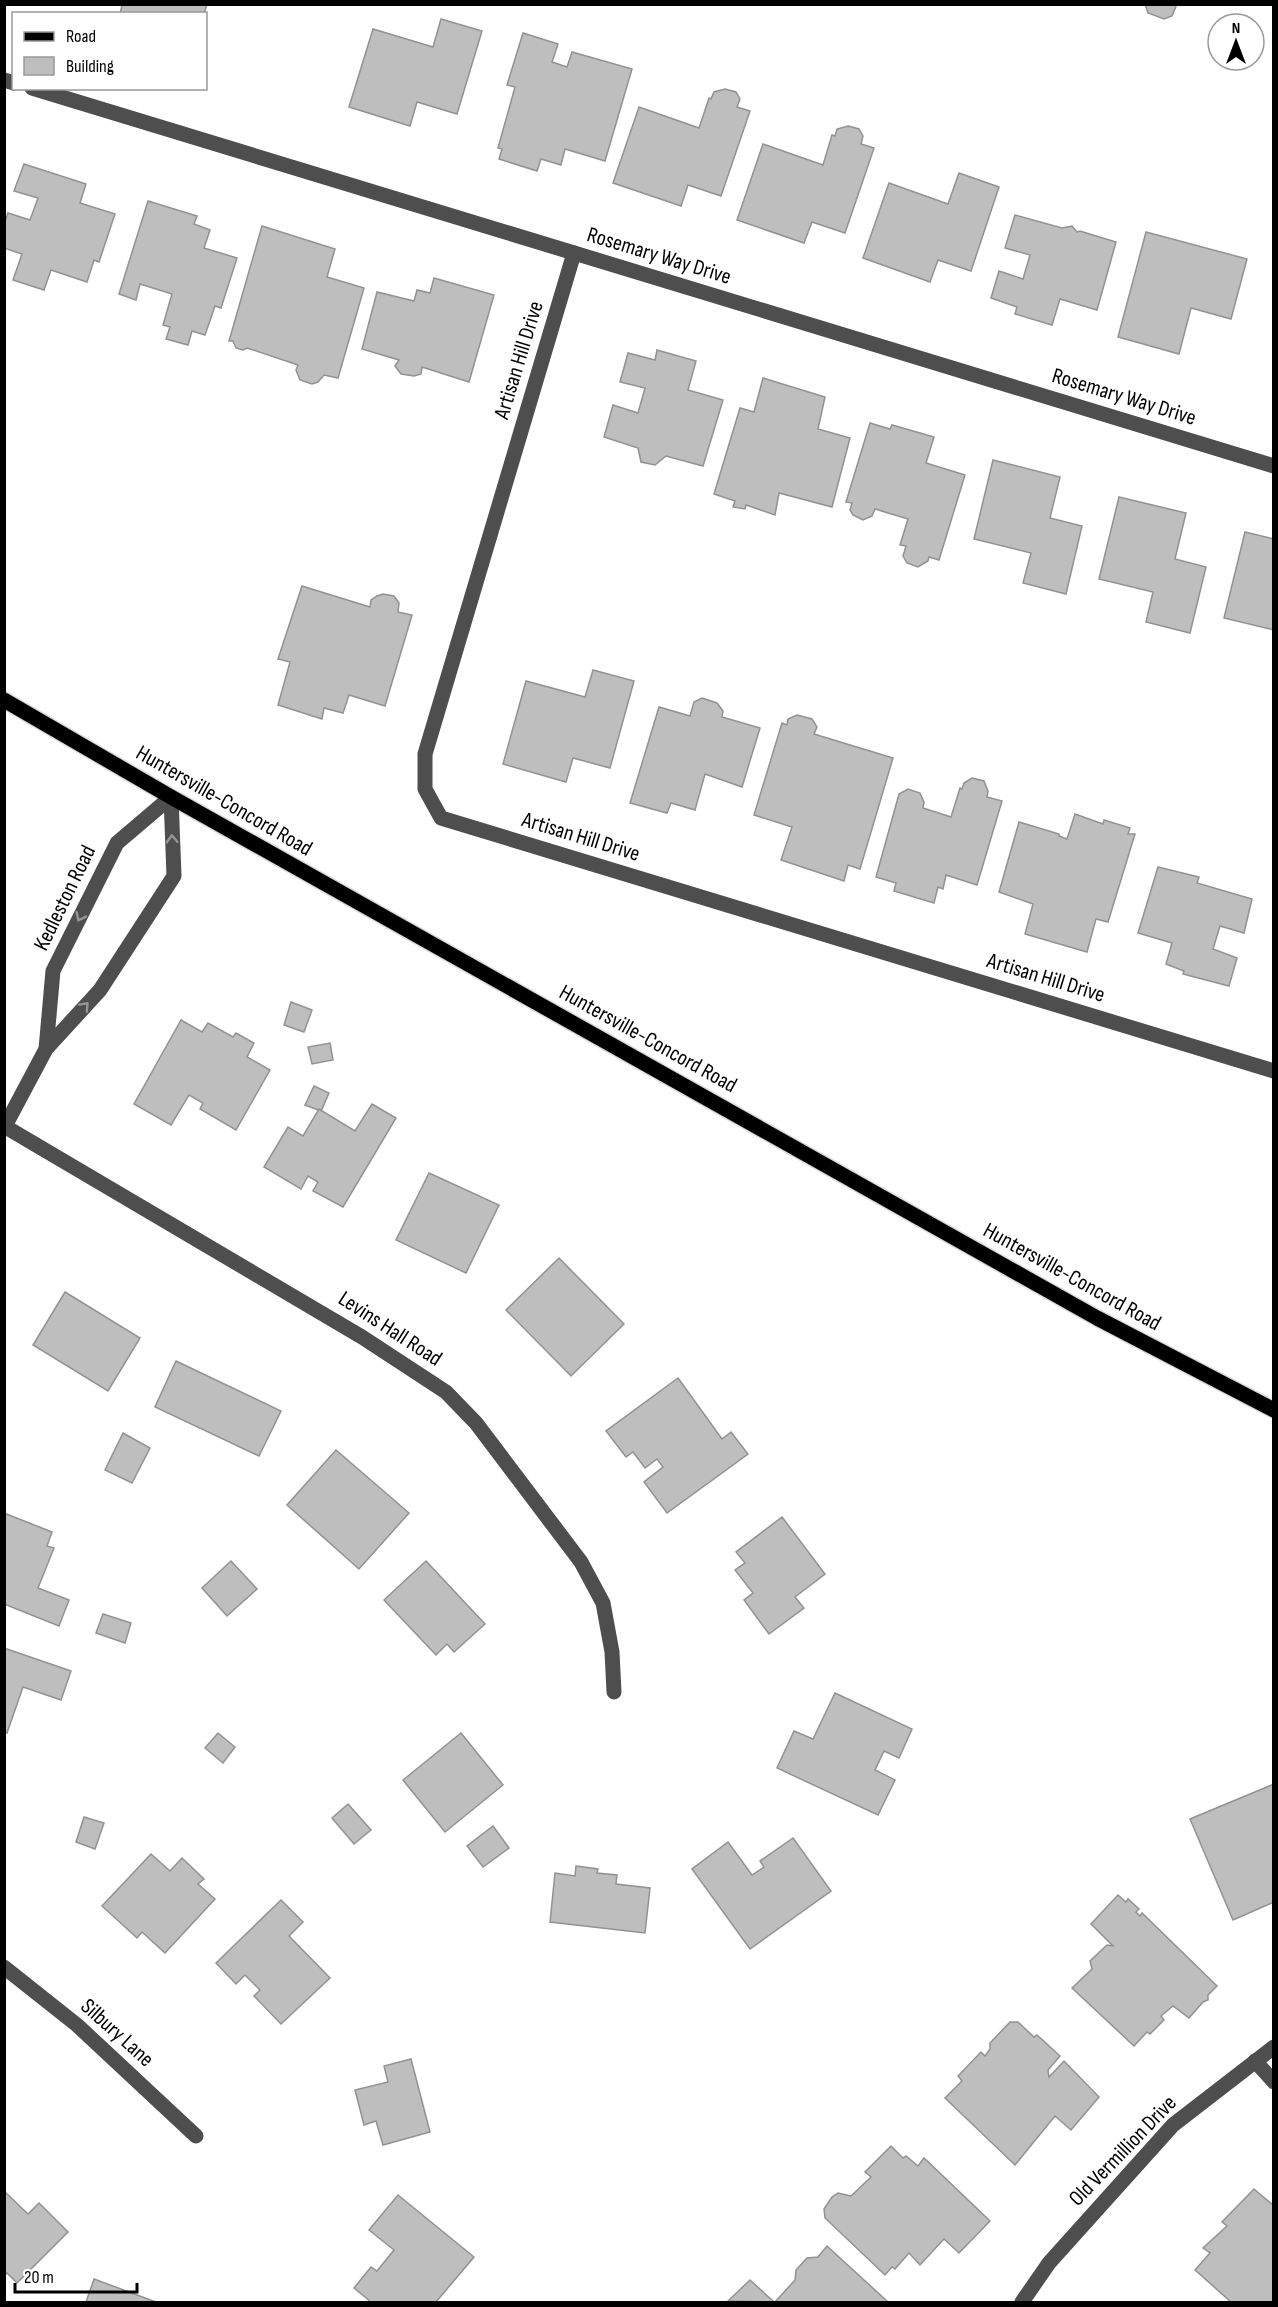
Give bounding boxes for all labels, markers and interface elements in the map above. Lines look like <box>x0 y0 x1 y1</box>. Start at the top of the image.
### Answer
legend <box>12 12 207 90</box>
north arrow <box>1206 12 1266 72</box>
text: N <box>1232 19 1240 38</box>
text: Road <box>66 26 96 47</box>
text: Building <box>66 56 114 77</box>
street label: Rosemary Way Drive <box>584 221 734 291</box>
street label: Artisan Hill Drive <box>488 298 550 423</box>
street label: Rosemary Way Drive <box>1049 362 1199 432</box>
street label: Huntersville-Concord Road <box>131 740 317 862</box>
street label: Artisan Hill Drive <box>518 806 643 868</box>
one-way arrow <box>166 834 179 843</box>
street label: Kedleston Road <box>28 841 102 955</box>
one-way arrow <box>76 911 87 922</box>
street label: Artisan Hill Drive <box>983 947 1108 1009</box>
street label: Huntersville-Concord Road <box>554 979 742 1099</box>
one-way arrow <box>78 1003 89 1014</box>
street label: Huntersville-Concord Road <box>978 1217 1166 1337</box>
street label: Levins Hall Road <box>333 1286 447 1372</box>
street label: Silbury Lane <box>75 1993 159 2073</box>
street label: Old Vermillion Drive <box>1063 2090 1183 2212</box>
scale bar <box>15 2256 136 2294</box>
text: 20 m <box>24 2267 54 2288</box>

